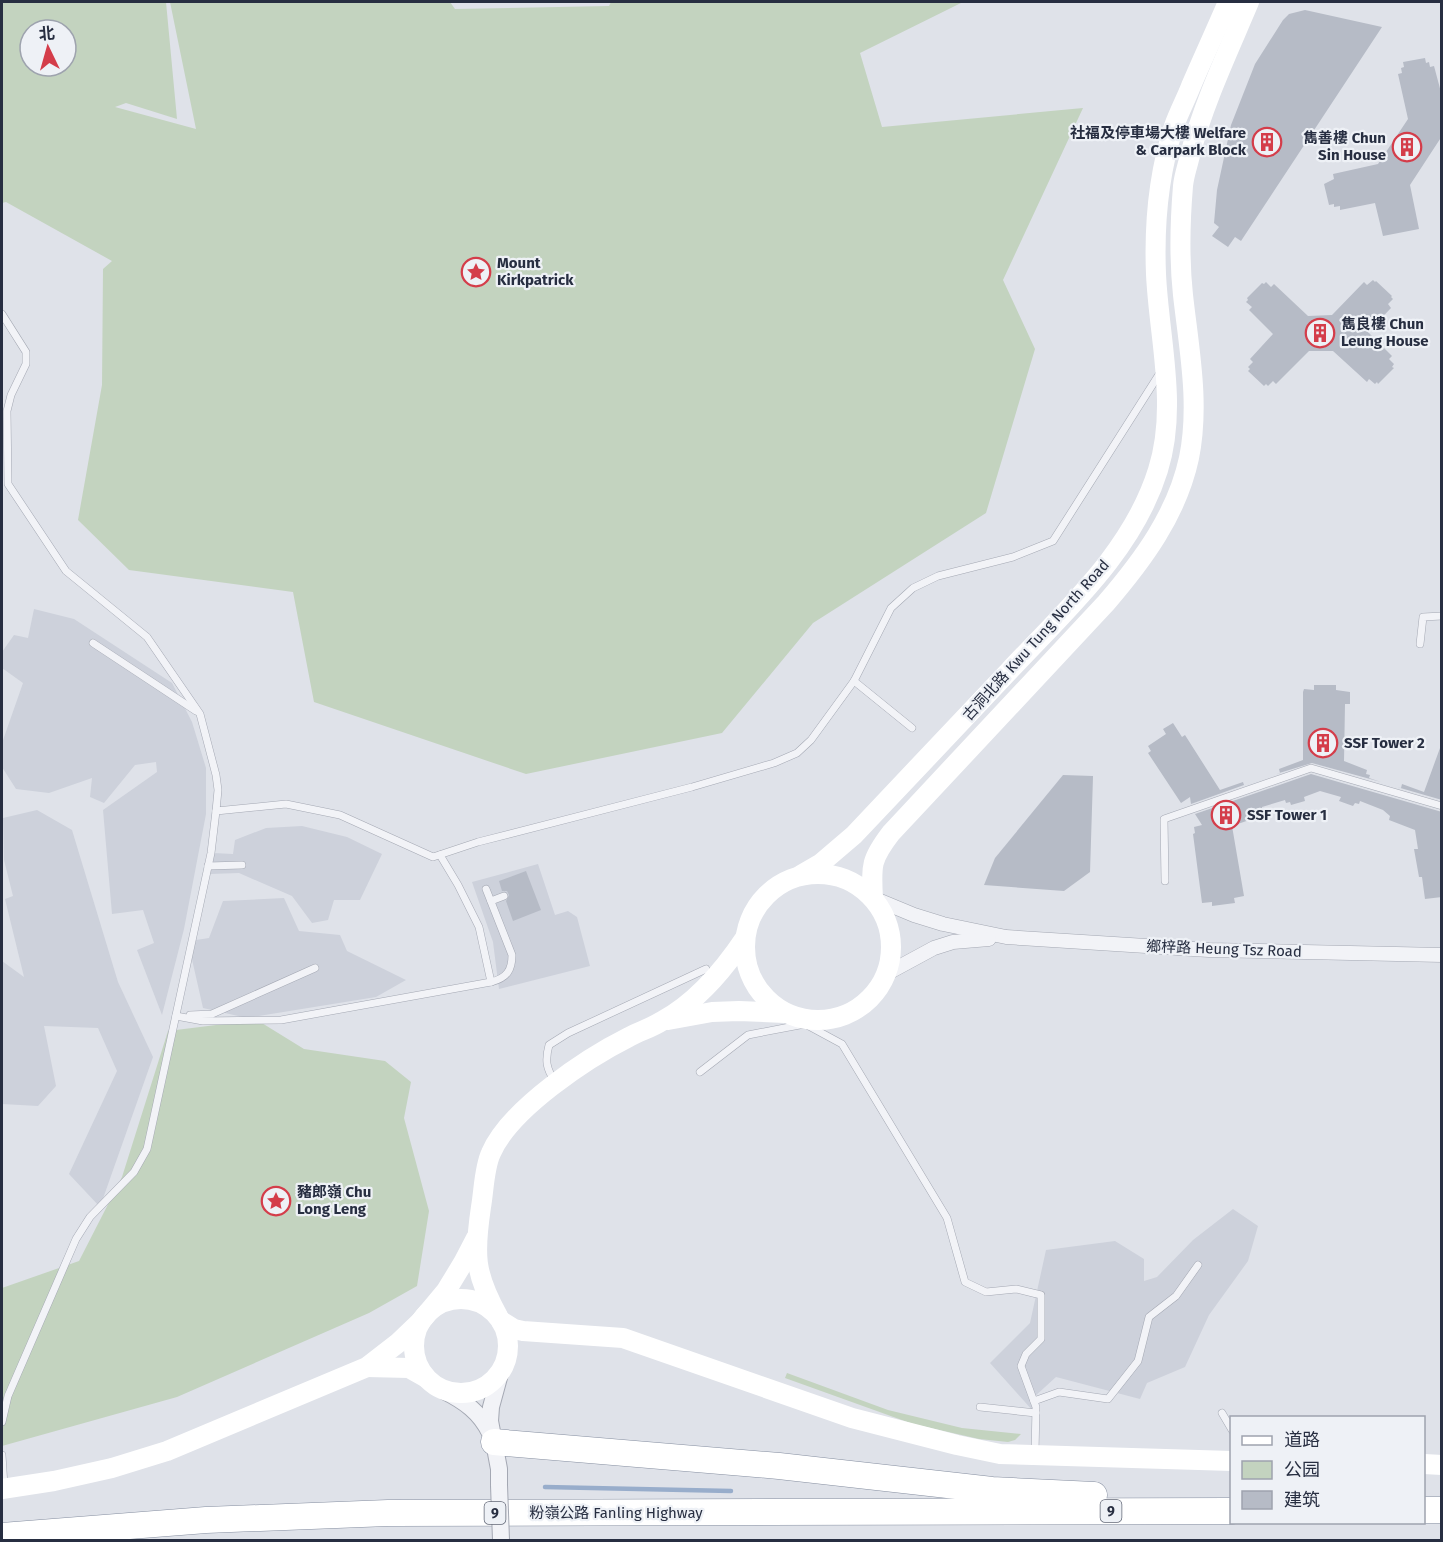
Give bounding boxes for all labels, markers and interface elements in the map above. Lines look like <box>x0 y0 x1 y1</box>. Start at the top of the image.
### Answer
north arrow <box>18 18 78 78</box>
text: 北 <box>38 23 56 44</box>
place label: 社福及停車場大樓 Welfare & Carpark Block <box>1070 124 1247 159</box>
building icon: 社福及停車場大樓 Welfare & Carpark Block <box>1251 126 1283 158</box>
place label: 雋善樓 Chun Sin House <box>1303 129 1386 164</box>
building icon: 雋善樓 Chun Sin House <box>1391 131 1423 163</box>
place label: Mount Kirkpatrick <box>497 254 574 289</box>
place icon: Mount Kirkpatrick <box>460 256 492 288</box>
place label: 雋良樓 Chun Leung House <box>1341 315 1429 350</box>
building icon: 雋良樓 Chun Leung House <box>1304 317 1336 349</box>
street label: 古洞北路 Kwu Tung North Road <box>959 556 1113 724</box>
building icon: SSF Tower 2 <box>1307 727 1339 759</box>
place label: SSF Tower 2 <box>1344 734 1425 752</box>
building icon: SSF Tower 1 <box>1210 799 1242 831</box>
place label: SSF Tower 1 <box>1247 806 1327 824</box>
street label: 鄉梓路 Heung Tsz Road <box>1146 937 1302 961</box>
place label: 豬郎嶺 Chu Long Leng <box>297 1183 371 1218</box>
place icon: 豬郎嶺 Chu Long Leng <box>260 1185 292 1217</box>
legend <box>1230 1416 1425 1524</box>
text: 道路 <box>1284 1429 1320 1451</box>
text: 公园 <box>1284 1459 1320 1481</box>
text: 建筑 <box>1284 1489 1320 1511</box>
road number: 9 <box>1100 1500 1122 1522</box>
road number: 9 <box>484 1502 506 1524</box>
street label: 粉嶺公路 Fanling Highway <box>529 1504 703 1522</box>

